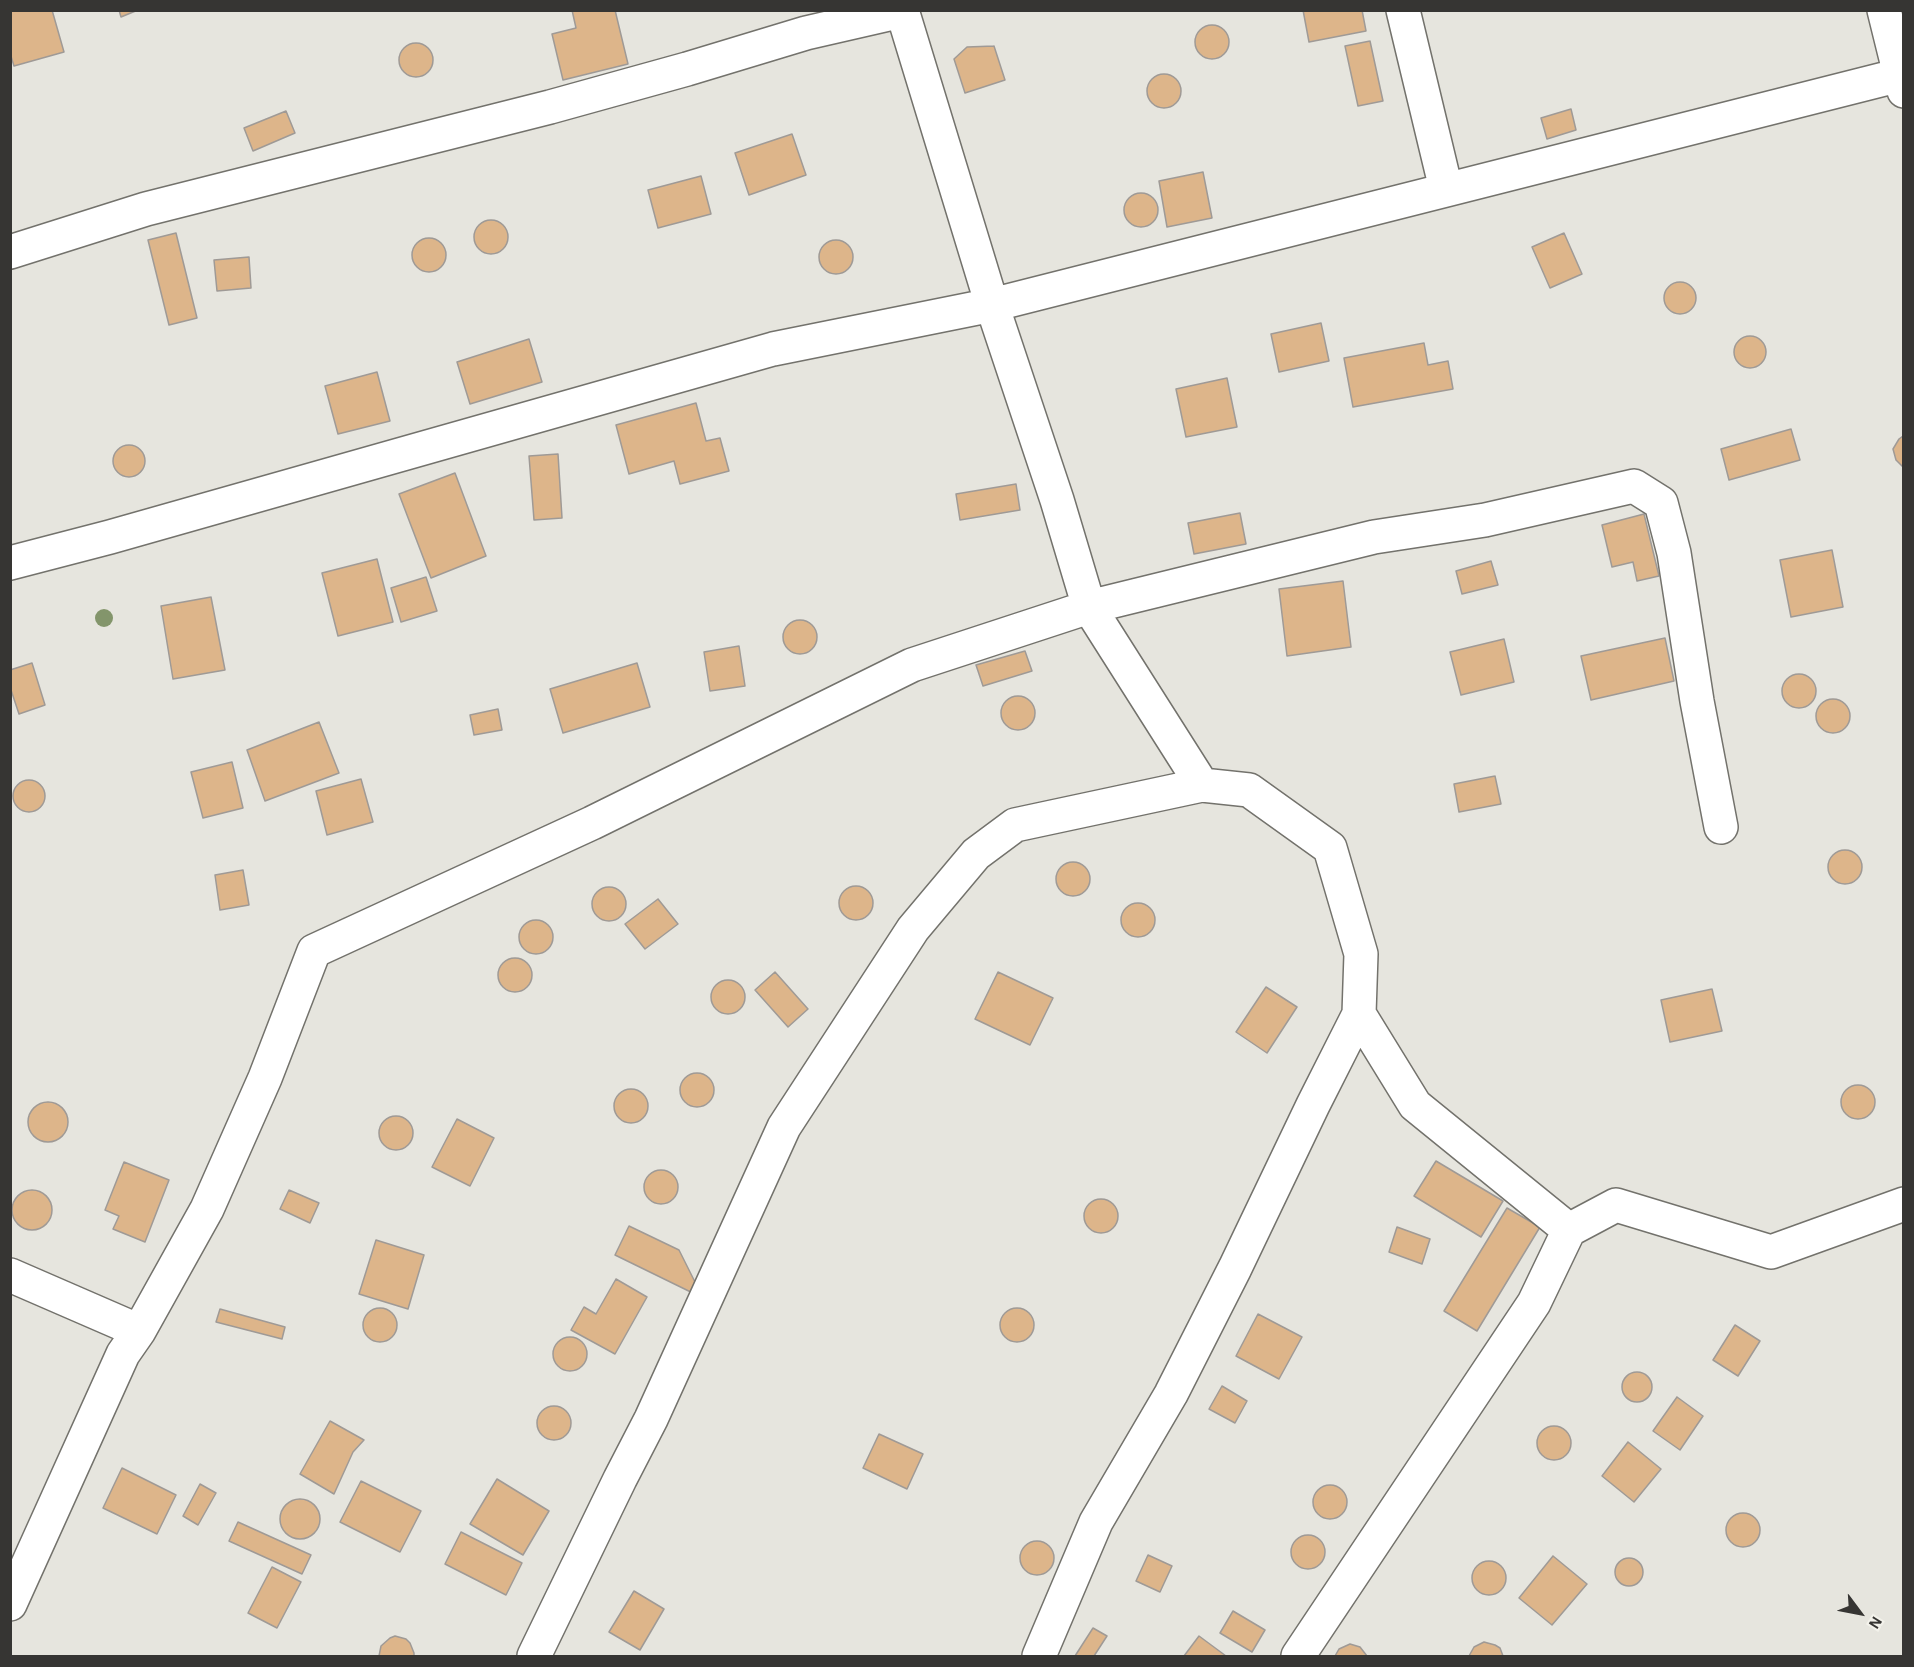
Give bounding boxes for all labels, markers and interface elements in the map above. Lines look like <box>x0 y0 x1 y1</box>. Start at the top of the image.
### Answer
north arrow <box>1830 1583 1890 1643</box>
text: N <box>1866 1614 1885 1631</box>

